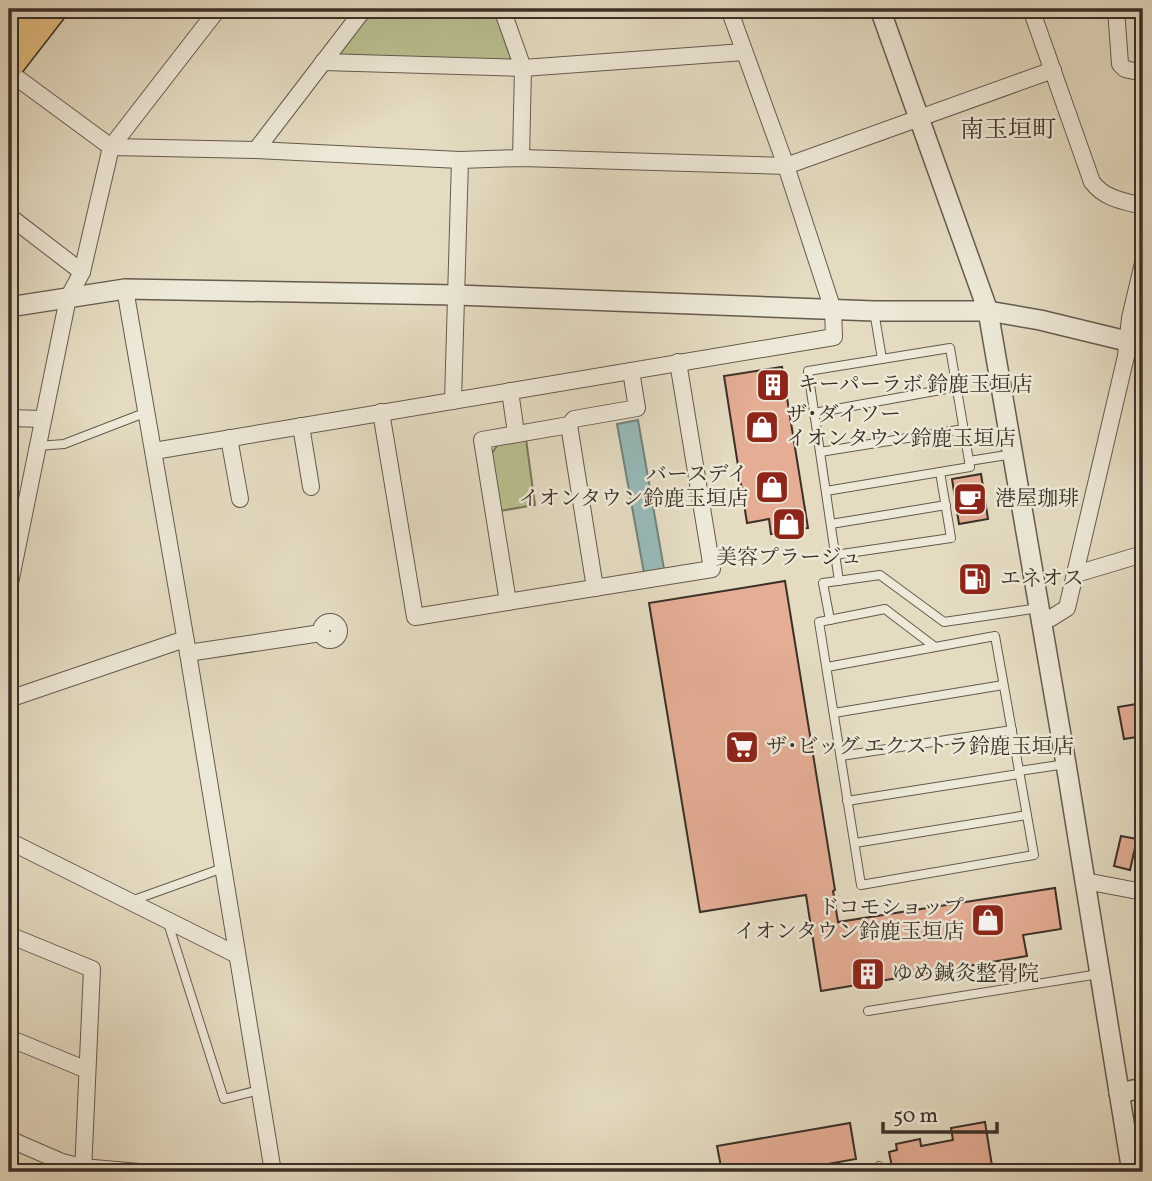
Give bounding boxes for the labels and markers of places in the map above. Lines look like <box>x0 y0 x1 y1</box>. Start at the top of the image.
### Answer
building icon: キーパーラボ 鈴鹿玉垣店 <box>754 366 792 404</box>
place label: キーパーラボ 鈴鹿玉垣店 <box>798 371 1032 400</box>
place label: ザ･ダイソー イオンタウン鈴鹿玉垣店 <box>786 401 1016 454</box>
shop icon: ザ･ダイソー イオンタウン鈴鹿玉垣店 <box>743 408 781 446</box>
place label: バースデイ イオンタウン鈴鹿玉垣店 <box>518 461 748 514</box>
shop icon: バースデイ イオンタウン鈴鹿玉垣店 <box>753 468 791 506</box>
cafe icon: 港屋珈琲 <box>951 480 989 518</box>
place label: 港屋珈琲 <box>995 485 1079 514</box>
shop icon: 美容プラージュ <box>770 505 808 543</box>
place label: 美容プラージュ <box>716 544 862 573</box>
fuel station icon: エネオス <box>956 560 994 598</box>
place label: エネオス <box>1000 565 1084 594</box>
supermarket icon: ザ･ビッグ エクストラ鈴鹿玉垣店 <box>723 728 761 766</box>
place label: ザ･ビッグ エクストラ鈴鹿玉垣店 <box>766 733 1074 762</box>
place label: ドコモショップ イオンタウン鈴鹿玉垣店 <box>734 894 964 947</box>
shop icon: ドコモショップ イオンタウン鈴鹿玉垣店 <box>969 901 1007 939</box>
building icon: ゆめ鍼灸整骨院 <box>849 955 887 993</box>
place label: ゆめ鍼灸整骨院 <box>892 960 1039 989</box>

